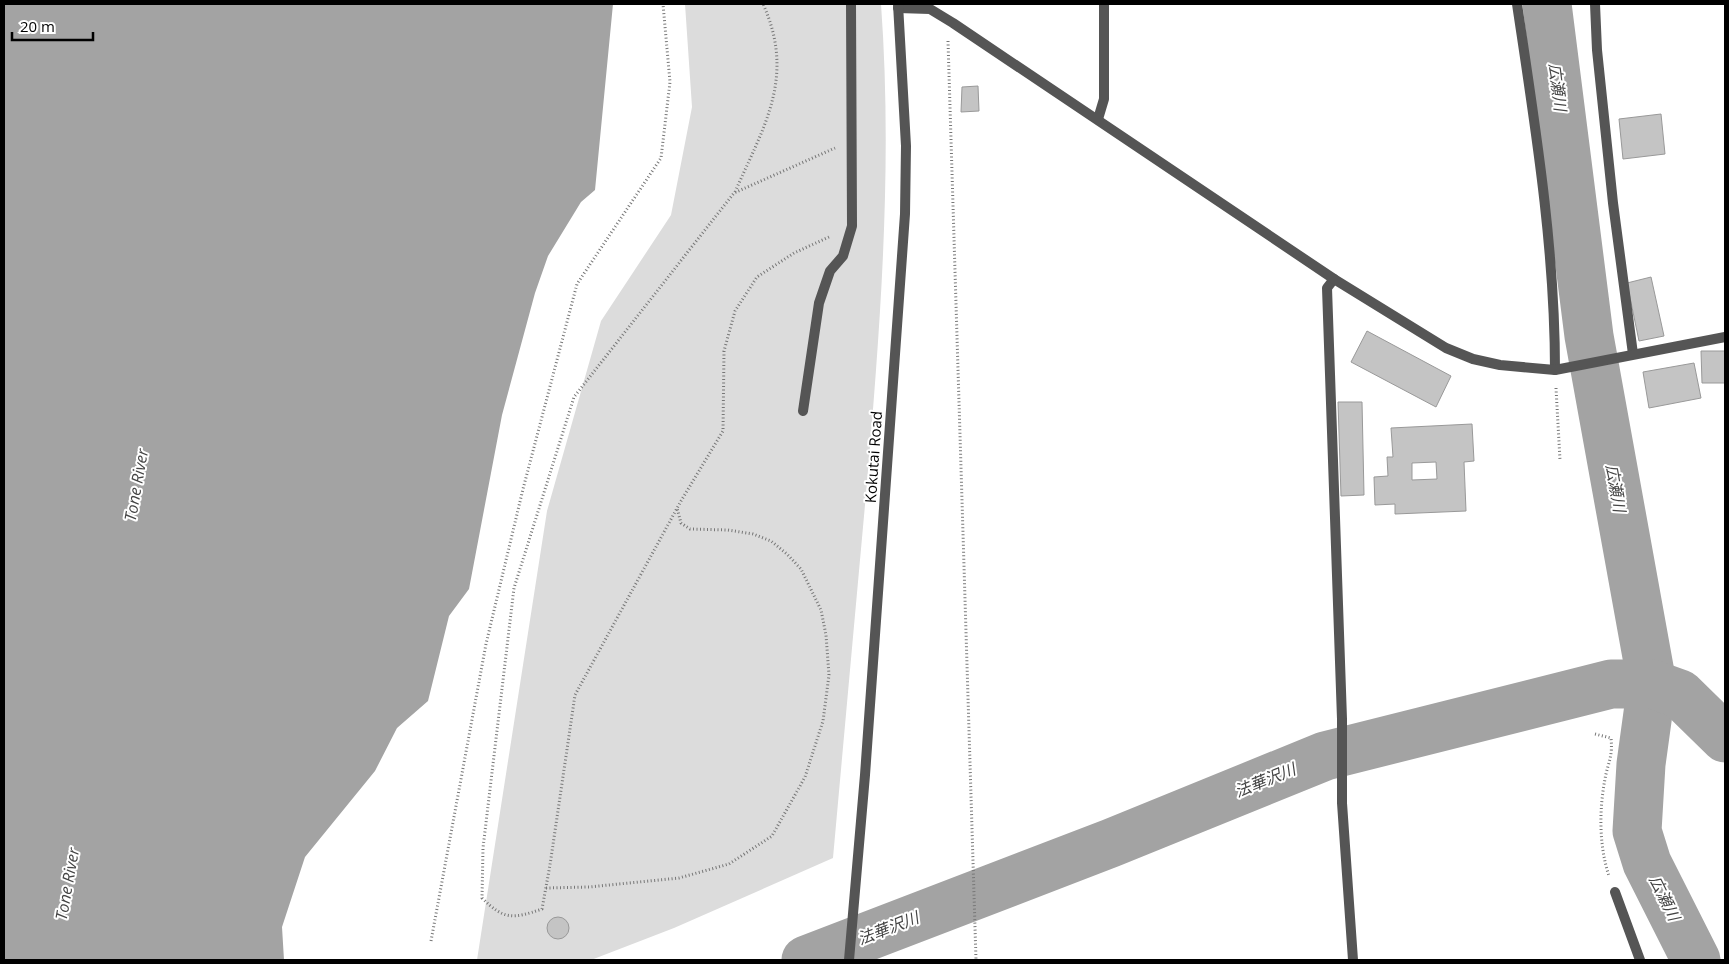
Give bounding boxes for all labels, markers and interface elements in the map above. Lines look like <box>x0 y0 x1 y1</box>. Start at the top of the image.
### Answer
scale bar <box>12 10 94 42</box>
text: 20 m <box>20 16 55 36</box>
water label: 広瀬川 <box>1544 62 1572 114</box>
street label: Kokutai Road <box>860 410 886 504</box>
water label: Tone River <box>119 446 153 523</box>
water label: 広瀬川 <box>1601 462 1631 516</box>
water label: 法華沢川 <box>1231 757 1301 802</box>
water label: Tone River <box>50 845 84 922</box>
water label: 広瀬川 <box>1645 872 1686 926</box>
water label: 法華沢川 <box>854 906 924 950</box>

